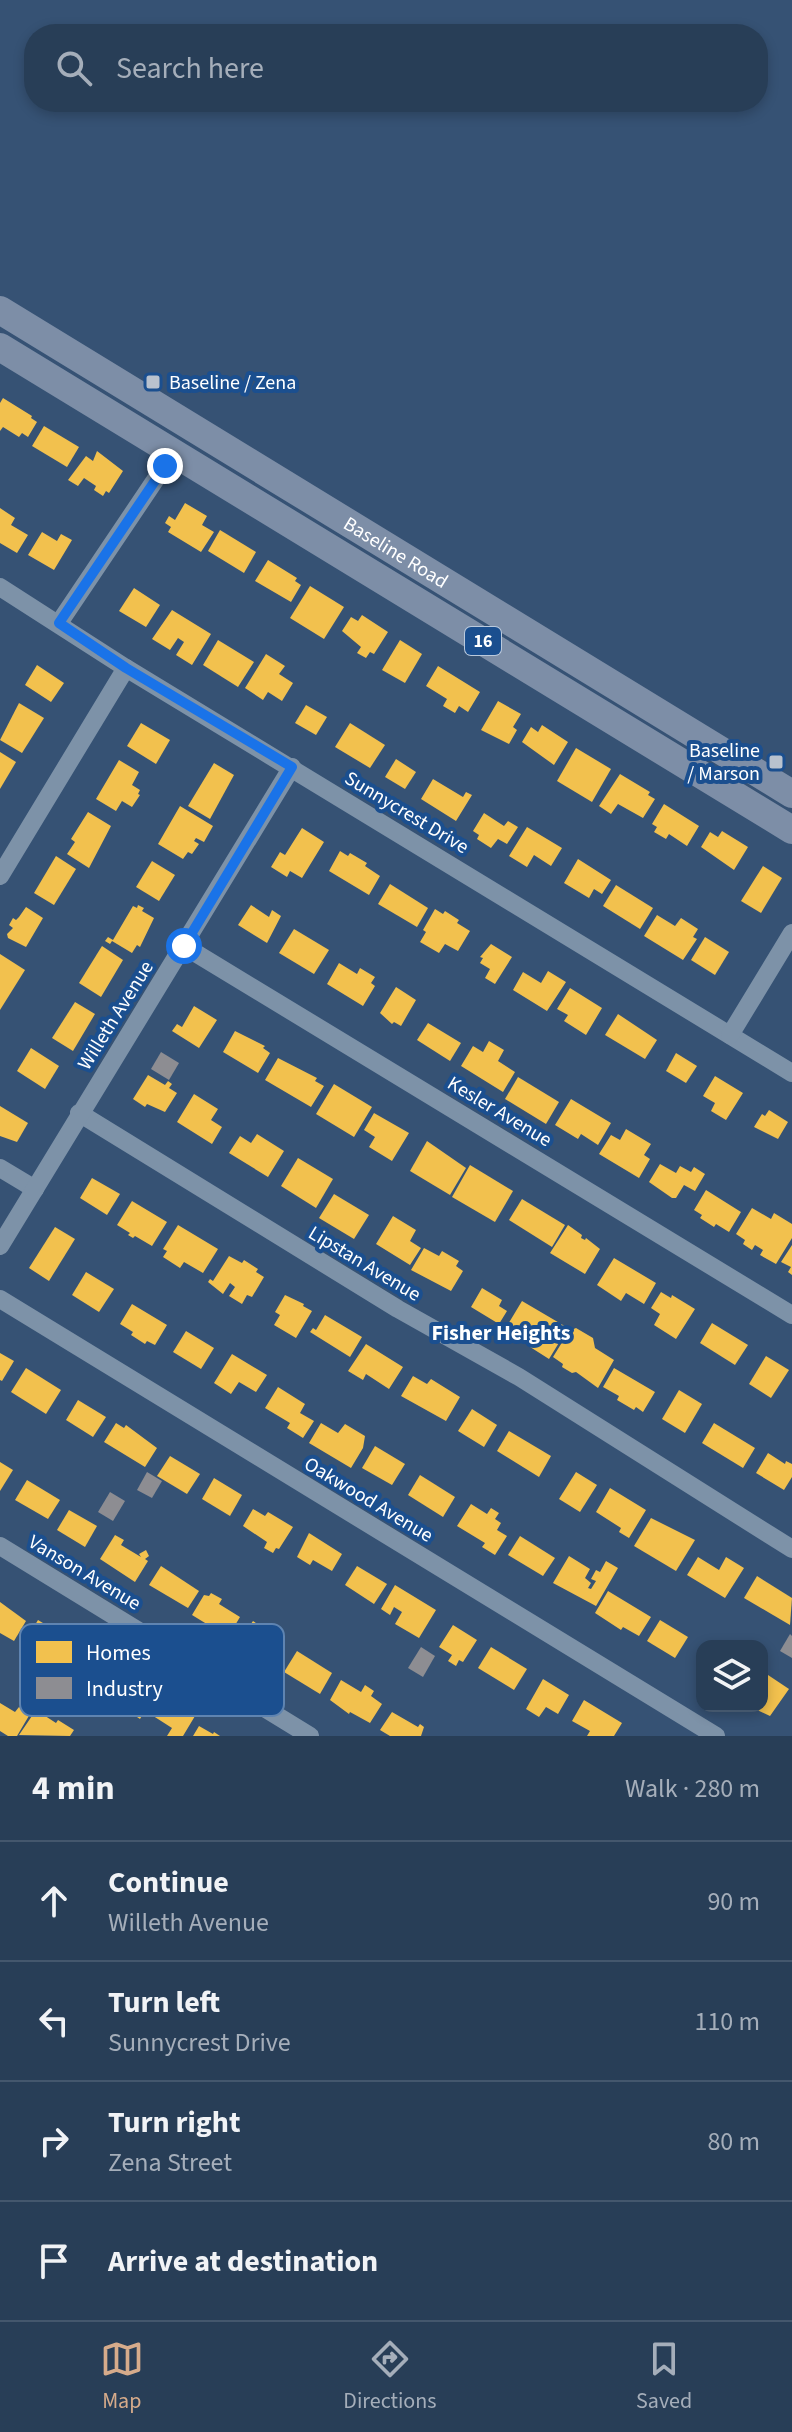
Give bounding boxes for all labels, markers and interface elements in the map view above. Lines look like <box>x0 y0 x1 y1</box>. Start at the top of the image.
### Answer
search box <box>24 24 768 112</box>
icon: search <box>52 46 96 90</box>
text: Search here <box>116 47 264 90</box>
place label: Baseline / Zena <box>169 369 296 397</box>
marker: Baseline / Zena <box>144 373 162 391</box>
route end <box>147 448 183 484</box>
street label: Baseline Road <box>338 510 453 596</box>
road number: 16 <box>465 627 501 655</box>
place label: Baseline / Marson <box>687 737 760 788</box>
marker: Baseline / Marson <box>767 753 785 771</box>
street label: Sunnycrest Drive <box>339 765 474 861</box>
route start <box>166 928 202 964</box>
street label: Willeth Avenue <box>71 956 161 1075</box>
street label: Kesler Avenue <box>442 1070 557 1154</box>
street label: Lipstan Avenue <box>303 1219 426 1309</box>
district label: Fisher Heights <box>431 1317 571 1349</box>
street label: Oakwood Avenue <box>299 1450 438 1549</box>
street label: Vanson Avenue <box>23 1528 146 1618</box>
legend <box>20 1624 284 1716</box>
text: Homes <box>86 1637 151 1669</box>
map controls <box>696 1640 768 1712</box>
button: layers <box>696 1640 768 1712</box>
text: Industry <box>86 1673 163 1705</box>
text: 4 min <box>32 1764 115 1813</box>
text: Walk · 280 m <box>625 1770 760 1807</box>
text: Continue <box>108 1861 229 1904</box>
icon: ahead <box>32 1879 76 1923</box>
text: 90 m <box>707 1883 760 1920</box>
text: Willeth Avenue <box>108 1904 269 1941</box>
text: Turn left <box>108 1981 220 2024</box>
icon: left <box>32 1999 76 2043</box>
text: 110 m <box>694 2003 760 2040</box>
text: Sunnycrest Drive <box>108 2024 291 2061</box>
text: Turn right <box>108 2101 240 2144</box>
icon: right <box>32 2119 76 2163</box>
text: 80 m <box>707 2123 760 2160</box>
text: Zena Street <box>108 2144 232 2181</box>
icon: arrive <box>32 2239 76 2283</box>
text: Arrive at destination <box>108 2240 378 2283</box>
tab: Map <box>100 2337 144 2417</box>
tab: Directions <box>343 2337 436 2417</box>
tab: Saved <box>636 2337 692 2417</box>

